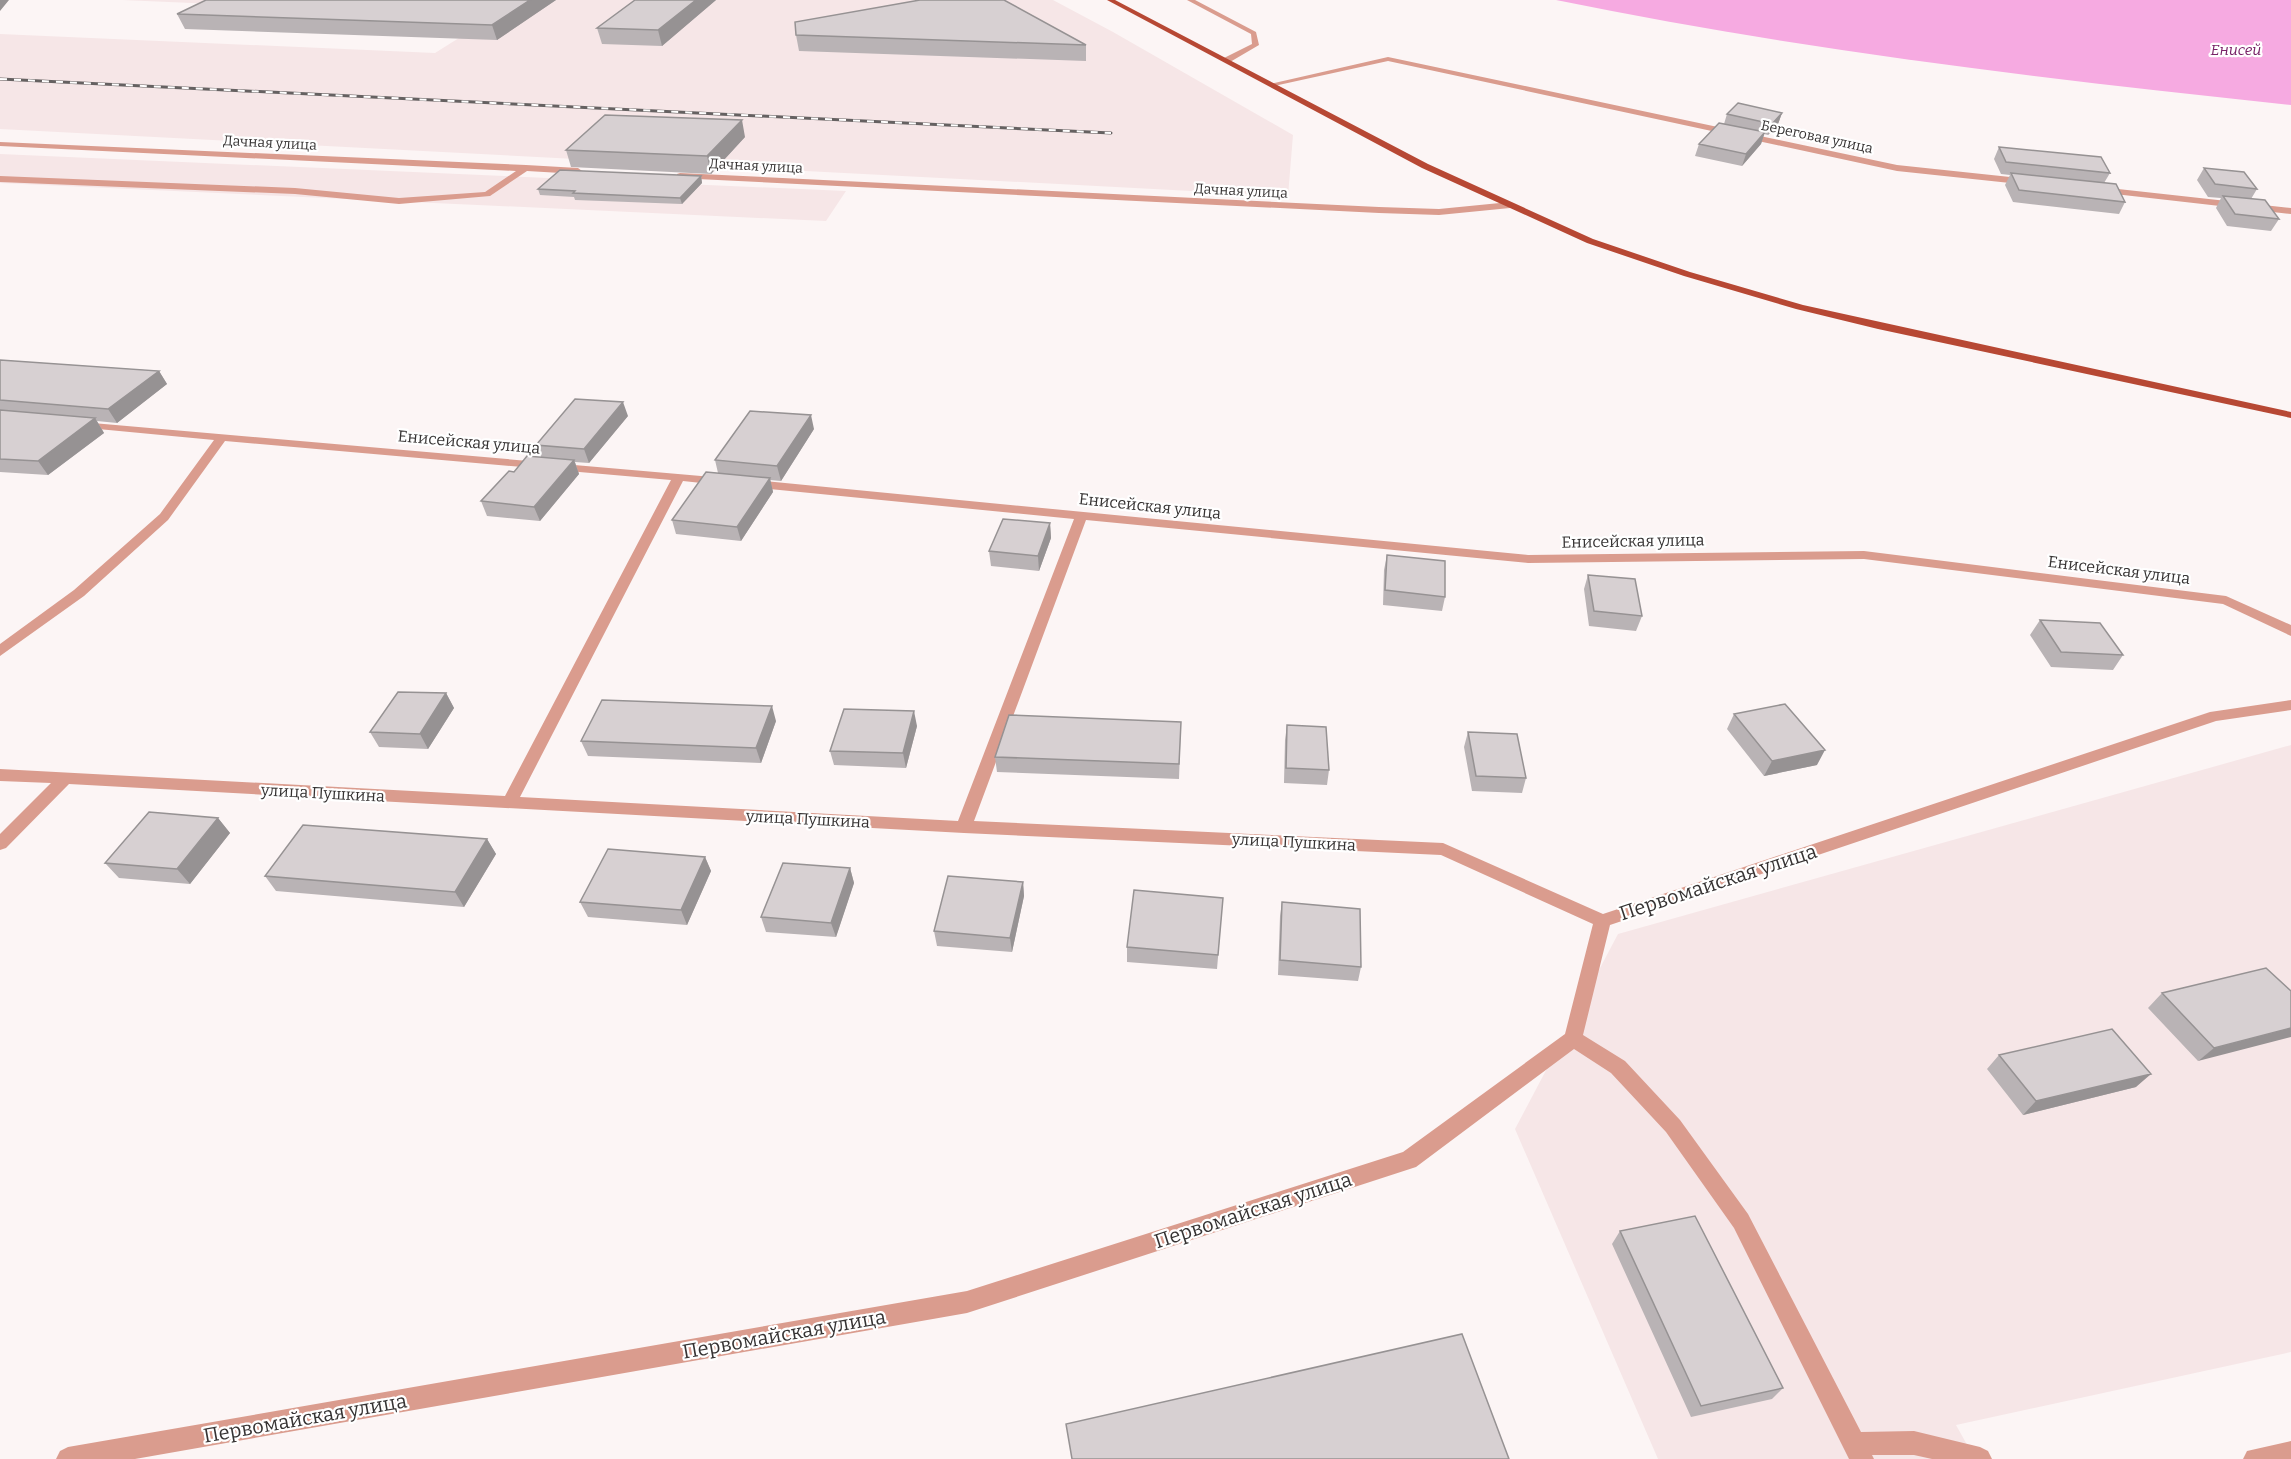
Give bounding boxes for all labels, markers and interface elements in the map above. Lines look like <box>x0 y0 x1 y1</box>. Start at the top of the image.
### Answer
water label: Енисей <box>2211 41 2261 59</box>
street label: Береговая улица <box>1759 117 1875 157</box>
street label: Дачная улица <box>223 132 318 154</box>
street label: Дачная улица <box>709 155 804 177</box>
street label: Дачная улица <box>1194 180 1289 202</box>
street label: Енисейская улица <box>397 426 541 458</box>
street label: Енисейская улица <box>1078 489 1222 523</box>
street label: Енисейская улица <box>1561 530 1705 552</box>
street label: Енисейская улица <box>2047 552 2191 588</box>
street label: улица Пушкина <box>260 780 386 806</box>
street label: улица Пушкина <box>745 806 871 832</box>
street label: улица Пушкина <box>1231 829 1357 855</box>
street label: Первомайская улица <box>1616 839 1820 925</box>
street label: Первомайская улица <box>1151 1167 1355 1253</box>
street label: Первомайская улица <box>680 1304 888 1364</box>
street label: Первомайская улица <box>201 1388 409 1448</box>

